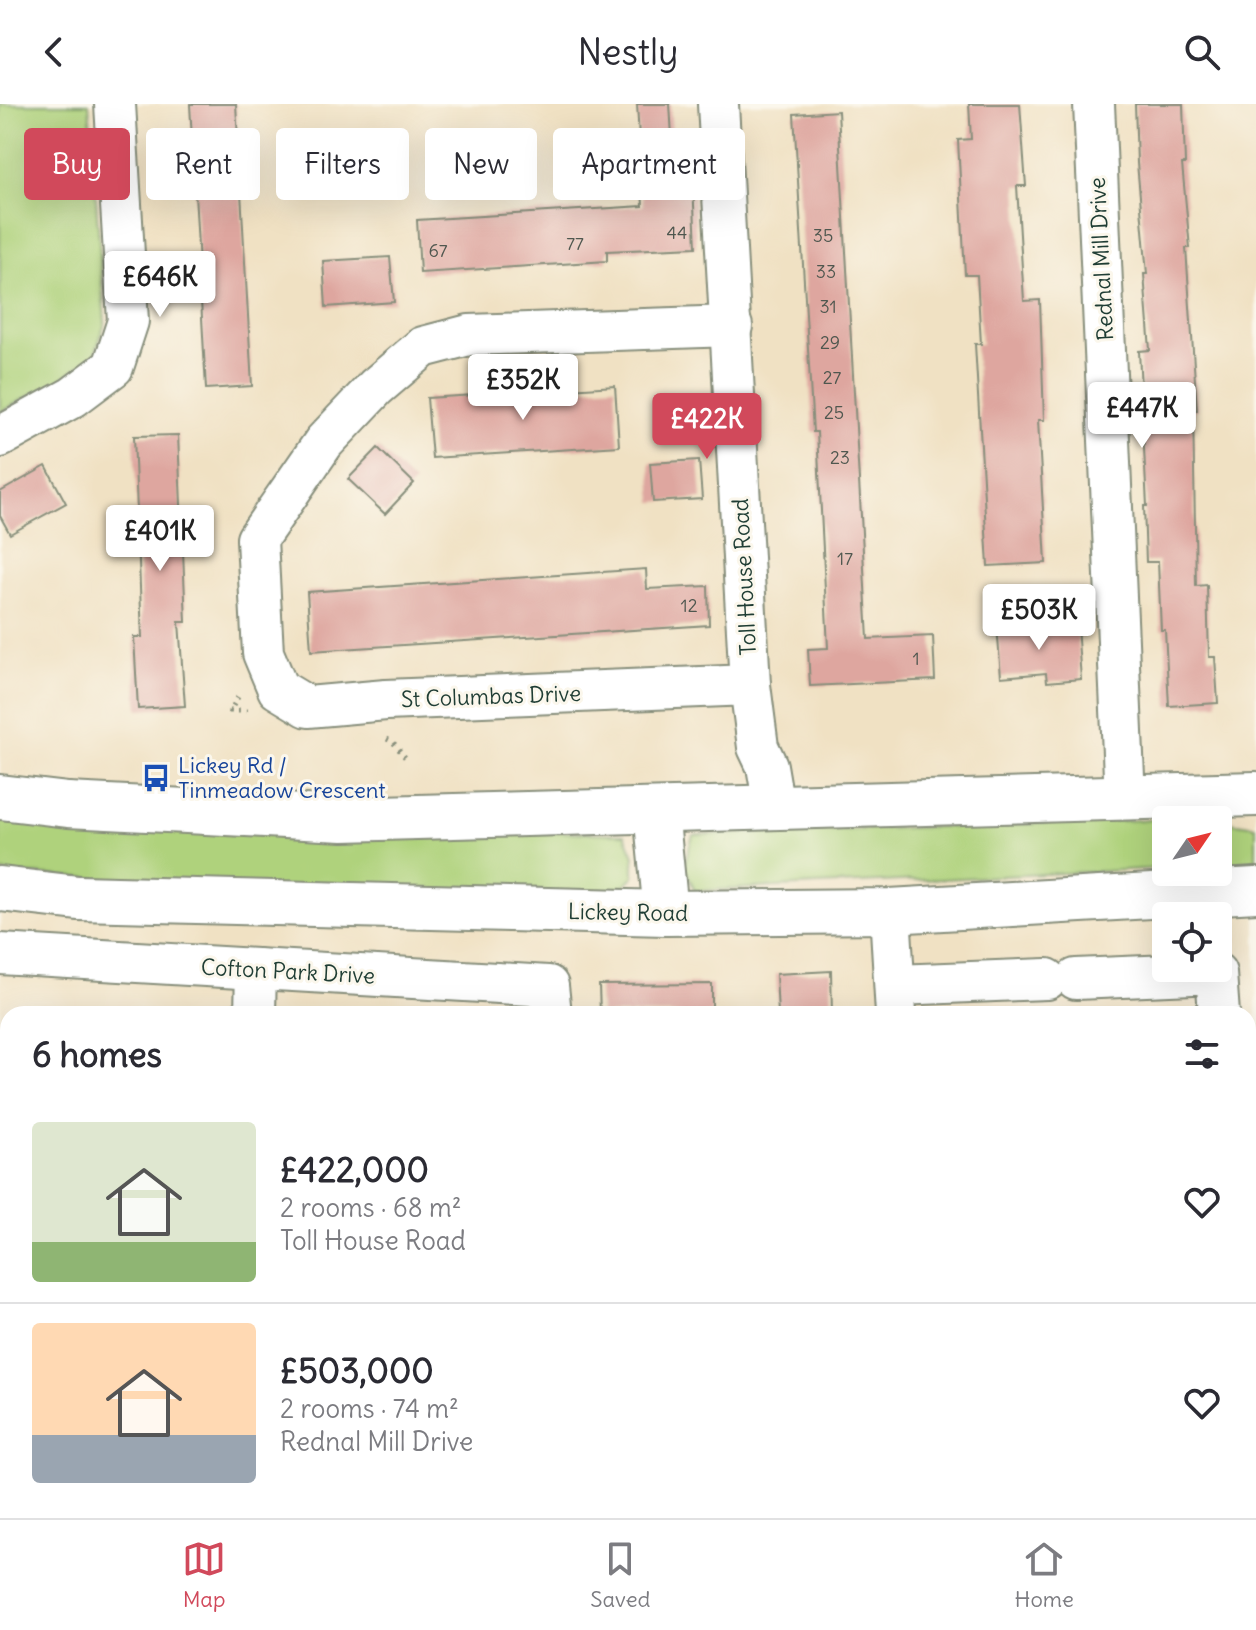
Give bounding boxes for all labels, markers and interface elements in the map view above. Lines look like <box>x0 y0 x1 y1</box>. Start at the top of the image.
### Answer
icon: back <box>32 30 76 74</box>
text: Nestly <box>577 30 679 75</box>
icon: search <box>1180 30 1224 74</box>
chip: Buy <box>24 128 130 200</box>
chip: Rent <box>146 128 260 200</box>
chip: Filters <box>276 128 409 200</box>
chip: New <box>425 128 537 200</box>
chip: Apartment <box>553 128 745 200</box>
street label: Rednal Mill Drive <box>1083 177 1119 341</box>
house number: 44 <box>667 221 687 244</box>
house number: 35 <box>813 224 833 247</box>
house number: 77 <box>566 232 584 255</box>
house number: 67 <box>428 239 448 262</box>
pin: £646K <box>104 251 216 319</box>
text: £646K <box>122 260 198 293</box>
house number: 33 <box>816 260 836 283</box>
house number: 31 <box>819 295 837 318</box>
house number: 29 <box>820 331 840 354</box>
pin: £352K <box>467 354 579 422</box>
text: £352K <box>486 363 560 396</box>
house number: 27 <box>823 366 842 389</box>
pin: £447K <box>1086 382 1198 450</box>
text: £447K <box>1106 391 1178 424</box>
pin: £422K <box>651 393 763 461</box>
house number: 25 <box>824 401 844 424</box>
text: £422K <box>670 402 744 435</box>
house number: 23 <box>830 446 850 469</box>
street label: Toll House Road <box>726 498 762 656</box>
pin: £401K <box>104 505 216 573</box>
text: £401K <box>124 514 196 547</box>
house number: 17 <box>837 547 853 570</box>
pin: £503K <box>983 584 1095 652</box>
text: £503K <box>1001 593 1077 626</box>
house number: 12 <box>680 594 698 617</box>
house number: 1 <box>912 647 920 670</box>
street label: St Columbas Drive <box>400 679 582 713</box>
place label: Lickey Rd / Tinmeadow Crescent <box>178 751 386 804</box>
bus stop icon: Lickey Rd / Tinmeadow Crescent <box>141 763 171 793</box>
north arrow <box>1152 806 1232 886</box>
map controls <box>1152 806 1232 982</box>
street label: Lickey Road <box>568 897 688 927</box>
button: locate <box>1152 902 1232 982</box>
street label: Cofton Park Drive <box>200 952 376 990</box>
icon: filters <box>1180 1032 1224 1076</box>
text: 6 homes <box>32 1033 162 1076</box>
text: £422,000 <box>280 1148 429 1191</box>
icon: home <box>96 1154 192 1250</box>
icon: heart <box>1180 1180 1224 1224</box>
text: 2 rooms · 68 m² <box>280 1191 462 1224</box>
text: Toll House Road <box>280 1224 466 1257</box>
text: £503,000 <box>280 1349 434 1392</box>
icon: home <box>96 1355 192 1451</box>
icon: heart <box>1180 1381 1224 1425</box>
text: 2 rooms · 74 m² <box>280 1392 459 1425</box>
text: Rednal Mill Drive <box>280 1425 473 1458</box>
tab: Map <box>182 1537 226 1613</box>
tab: Saved <box>590 1537 650 1613</box>
tab: Home <box>1015 1537 1074 1613</box>

